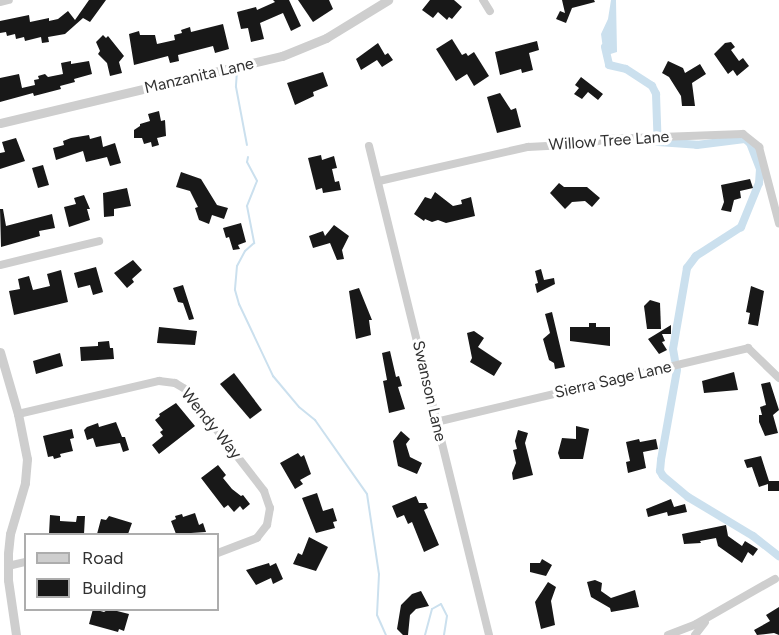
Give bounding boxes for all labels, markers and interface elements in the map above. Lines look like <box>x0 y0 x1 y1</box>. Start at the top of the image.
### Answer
street label: Manzanita Lane <box>142 54 256 98</box>
street label: Willow Tree Lane <box>548 127 670 155</box>
street label: Swanson Lane <box>408 339 450 443</box>
street label: Sierra Sage Lane <box>553 357 673 403</box>
street label: Wendy Way <box>177 385 245 463</box>
legend <box>24 533 219 611</box>
text: Road <box>82 547 123 569</box>
text: Building <box>82 577 147 599</box>

